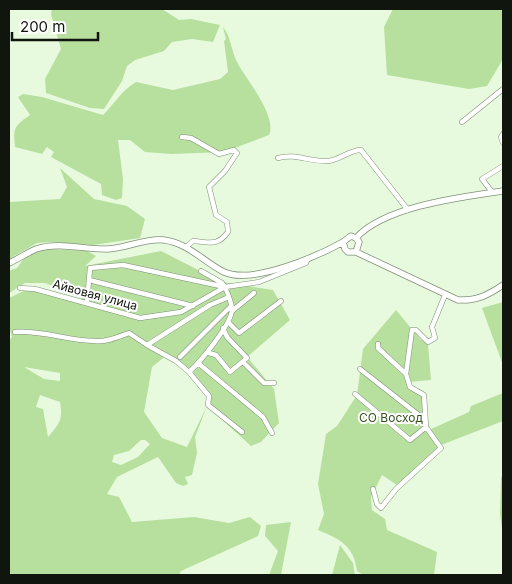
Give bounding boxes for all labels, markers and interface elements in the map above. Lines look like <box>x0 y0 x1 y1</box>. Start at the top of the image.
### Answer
scale bar <box>12 10 99 42</box>
text: 200 m <box>20 17 65 36</box>
street label: Айвовая улица <box>51 276 139 313</box>
park label: СО Восход <box>359 410 423 425</box>

